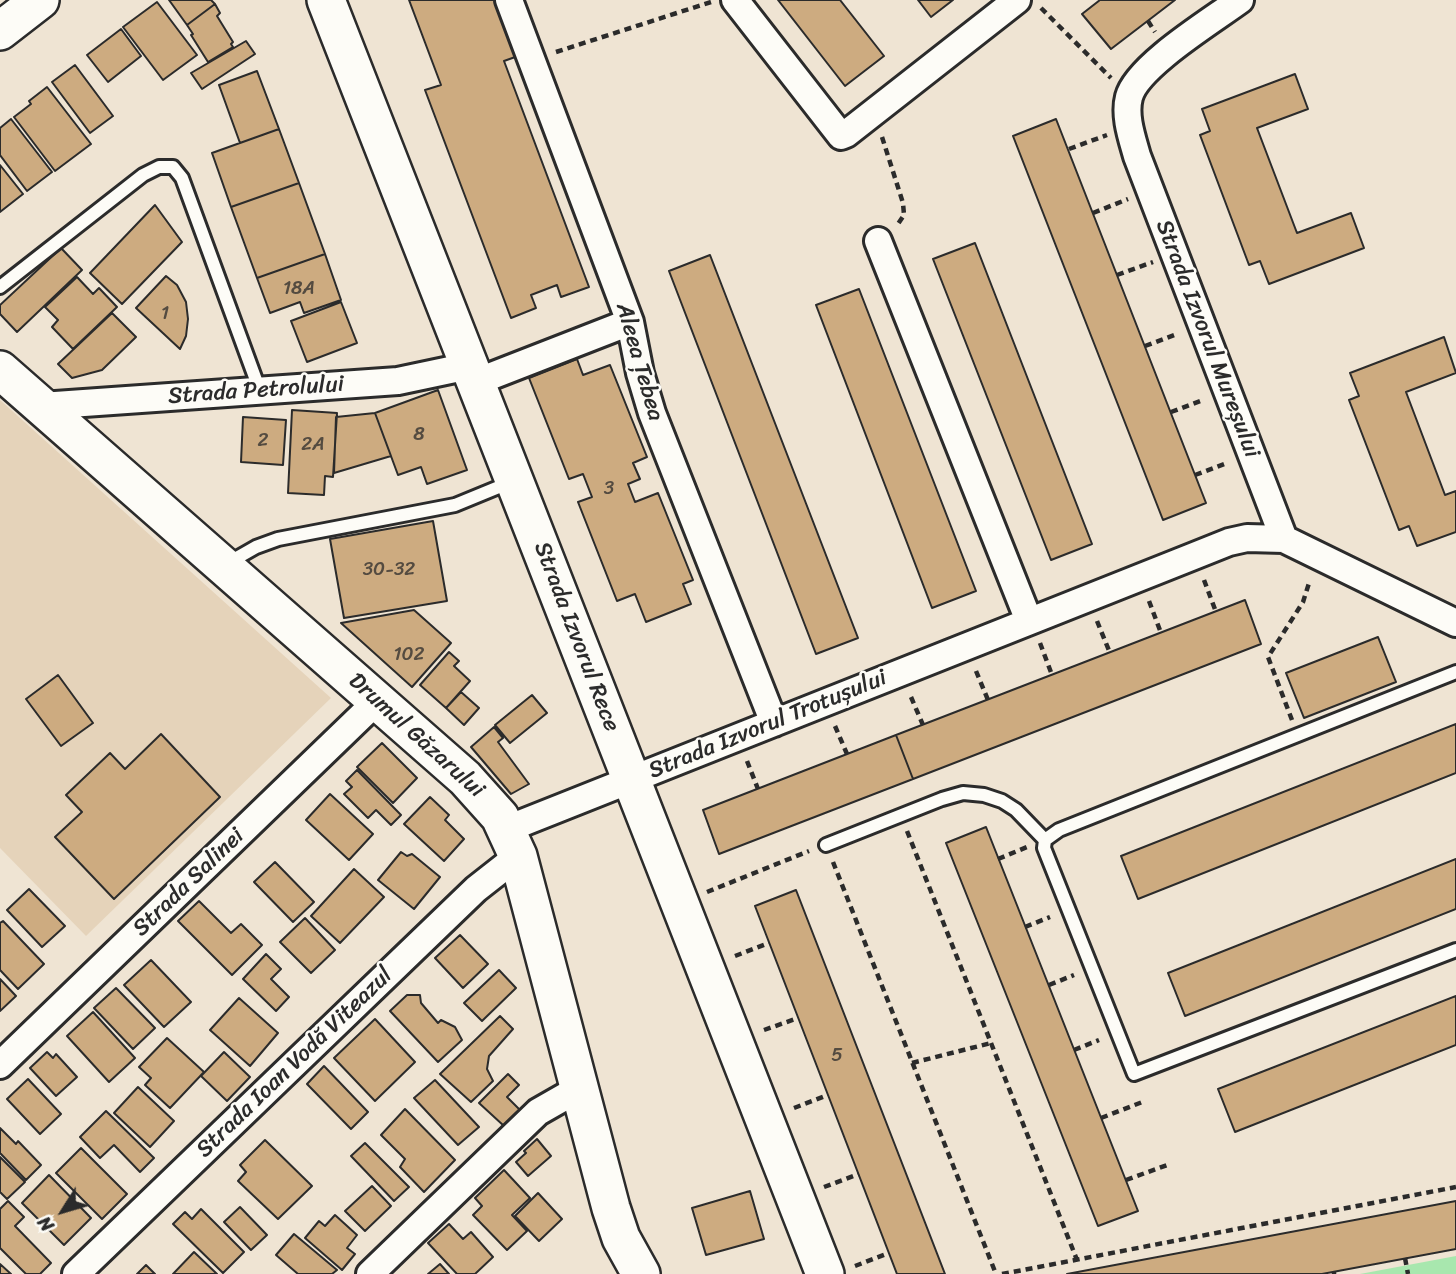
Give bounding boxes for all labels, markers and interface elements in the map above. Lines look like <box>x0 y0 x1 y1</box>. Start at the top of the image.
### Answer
street label: Strada Izvorul Mureșului <box>1149 216 1265 462</box>
house number: 18A <box>283 278 315 300</box>
street label: Aleea Țebea <box>609 300 669 424</box>
house number: 1 <box>161 303 169 325</box>
street label: Strada Petrolului <box>167 371 345 411</box>
house number: 8 <box>413 424 425 446</box>
house number: 2 <box>258 430 268 452</box>
house number: 2A <box>301 434 325 456</box>
house number: 3 <box>604 478 614 500</box>
street label: Strada Izvorul Rece <box>527 538 625 736</box>
house number: 30-32 <box>363 559 415 581</box>
house number: 102 <box>393 644 425 666</box>
street label: Strada Izvorul Trotușului <box>645 665 891 785</box>
street label: Drumul Găzarului <box>342 668 490 804</box>
street label: Strada Salinei <box>128 823 250 943</box>
street label: Strada Ioan Vodă Viteazul <box>191 962 399 1164</box>
house number: 5 <box>831 1045 843 1067</box>
north arrow <box>28 1176 98 1246</box>
text: N <box>29 1209 63 1239</box>

